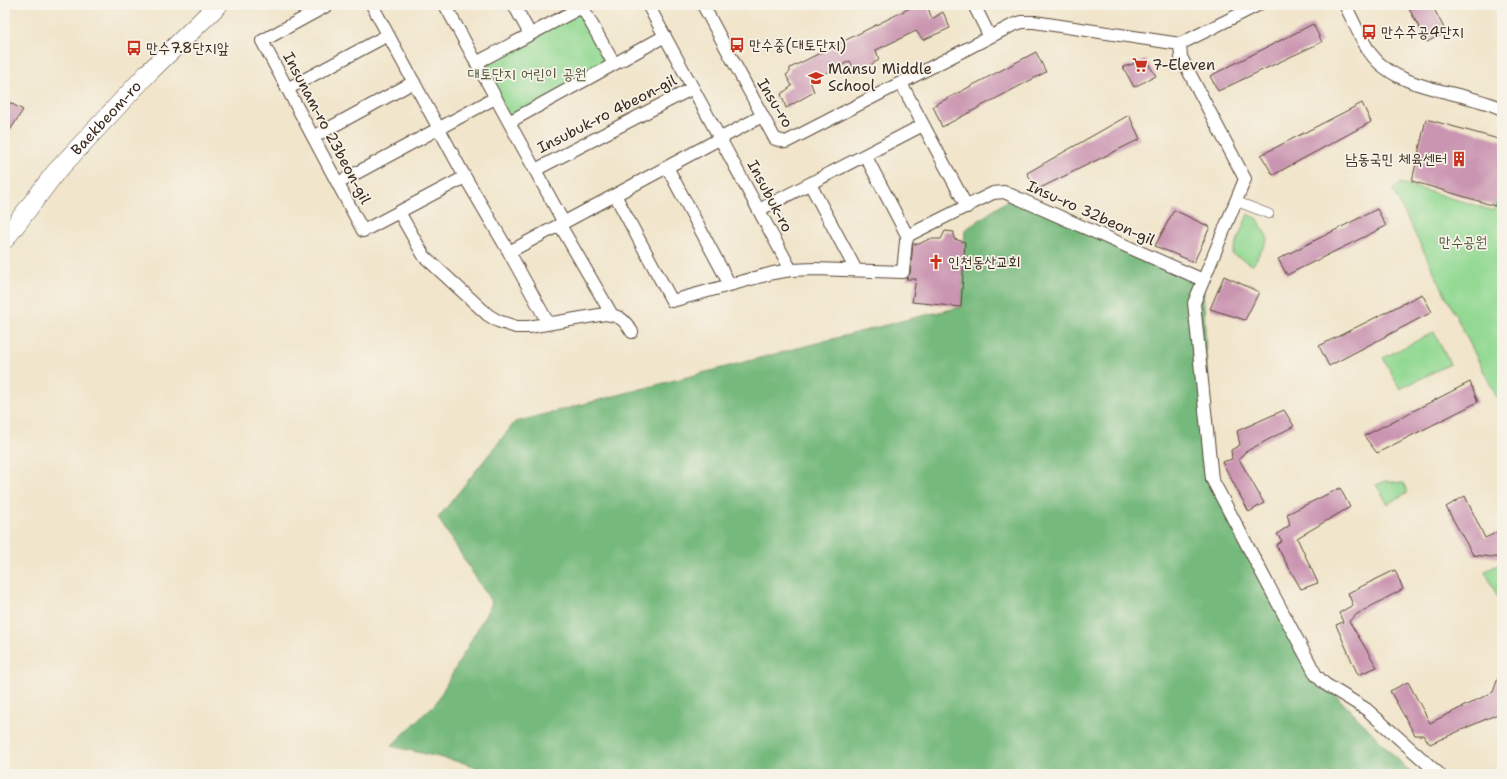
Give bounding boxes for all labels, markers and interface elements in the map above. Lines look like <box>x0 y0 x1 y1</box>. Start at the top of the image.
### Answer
place label: 만수주공4단지 <box>1381 22 1464 42</box>
bus stop icon: 만수주공4단지 <box>1360 23 1378 41</box>
place label: 만수중(대토단지) <box>749 35 846 55</box>
bus stop icon: 만수중(대토단지) <box>728 36 746 54</box>
place label: 만수7.8단지앞 <box>146 38 229 58</box>
bus stop icon: 만수7.8단지앞 <box>125 39 143 57</box>
street label: Insunam-ro 23beon-gil <box>278 48 376 208</box>
place label: 7-Eleven <box>1152 55 1215 75</box>
supermarket icon: 7-Eleven <box>1131 56 1149 74</box>
place label: Mansu Middle School <box>828 59 932 96</box>
park label: 대토단지 어린이 공원 <box>468 64 586 84</box>
school or university icon: Mansu Middle School <box>807 69 825 87</box>
street label: Insubuk-ro 4beon-gil <box>534 70 680 158</box>
street label: Insu-ro <box>753 75 797 131</box>
street label: Baekbeom-ro <box>67 76 146 160</box>
place label: 남동국민 체육센터 <box>1345 149 1447 169</box>
building icon: 남동국민 체육센터 <box>1450 150 1468 168</box>
street label: Insubuk-ro <box>743 156 797 236</box>
street label: Insu-ro 32beon-gil <box>1024 176 1159 250</box>
park label: 만수공원 <box>1439 232 1487 252</box>
place label: 인천동산교회 <box>948 252 1020 272</box>
church icon: 인천동산교회 <box>927 253 945 271</box>

